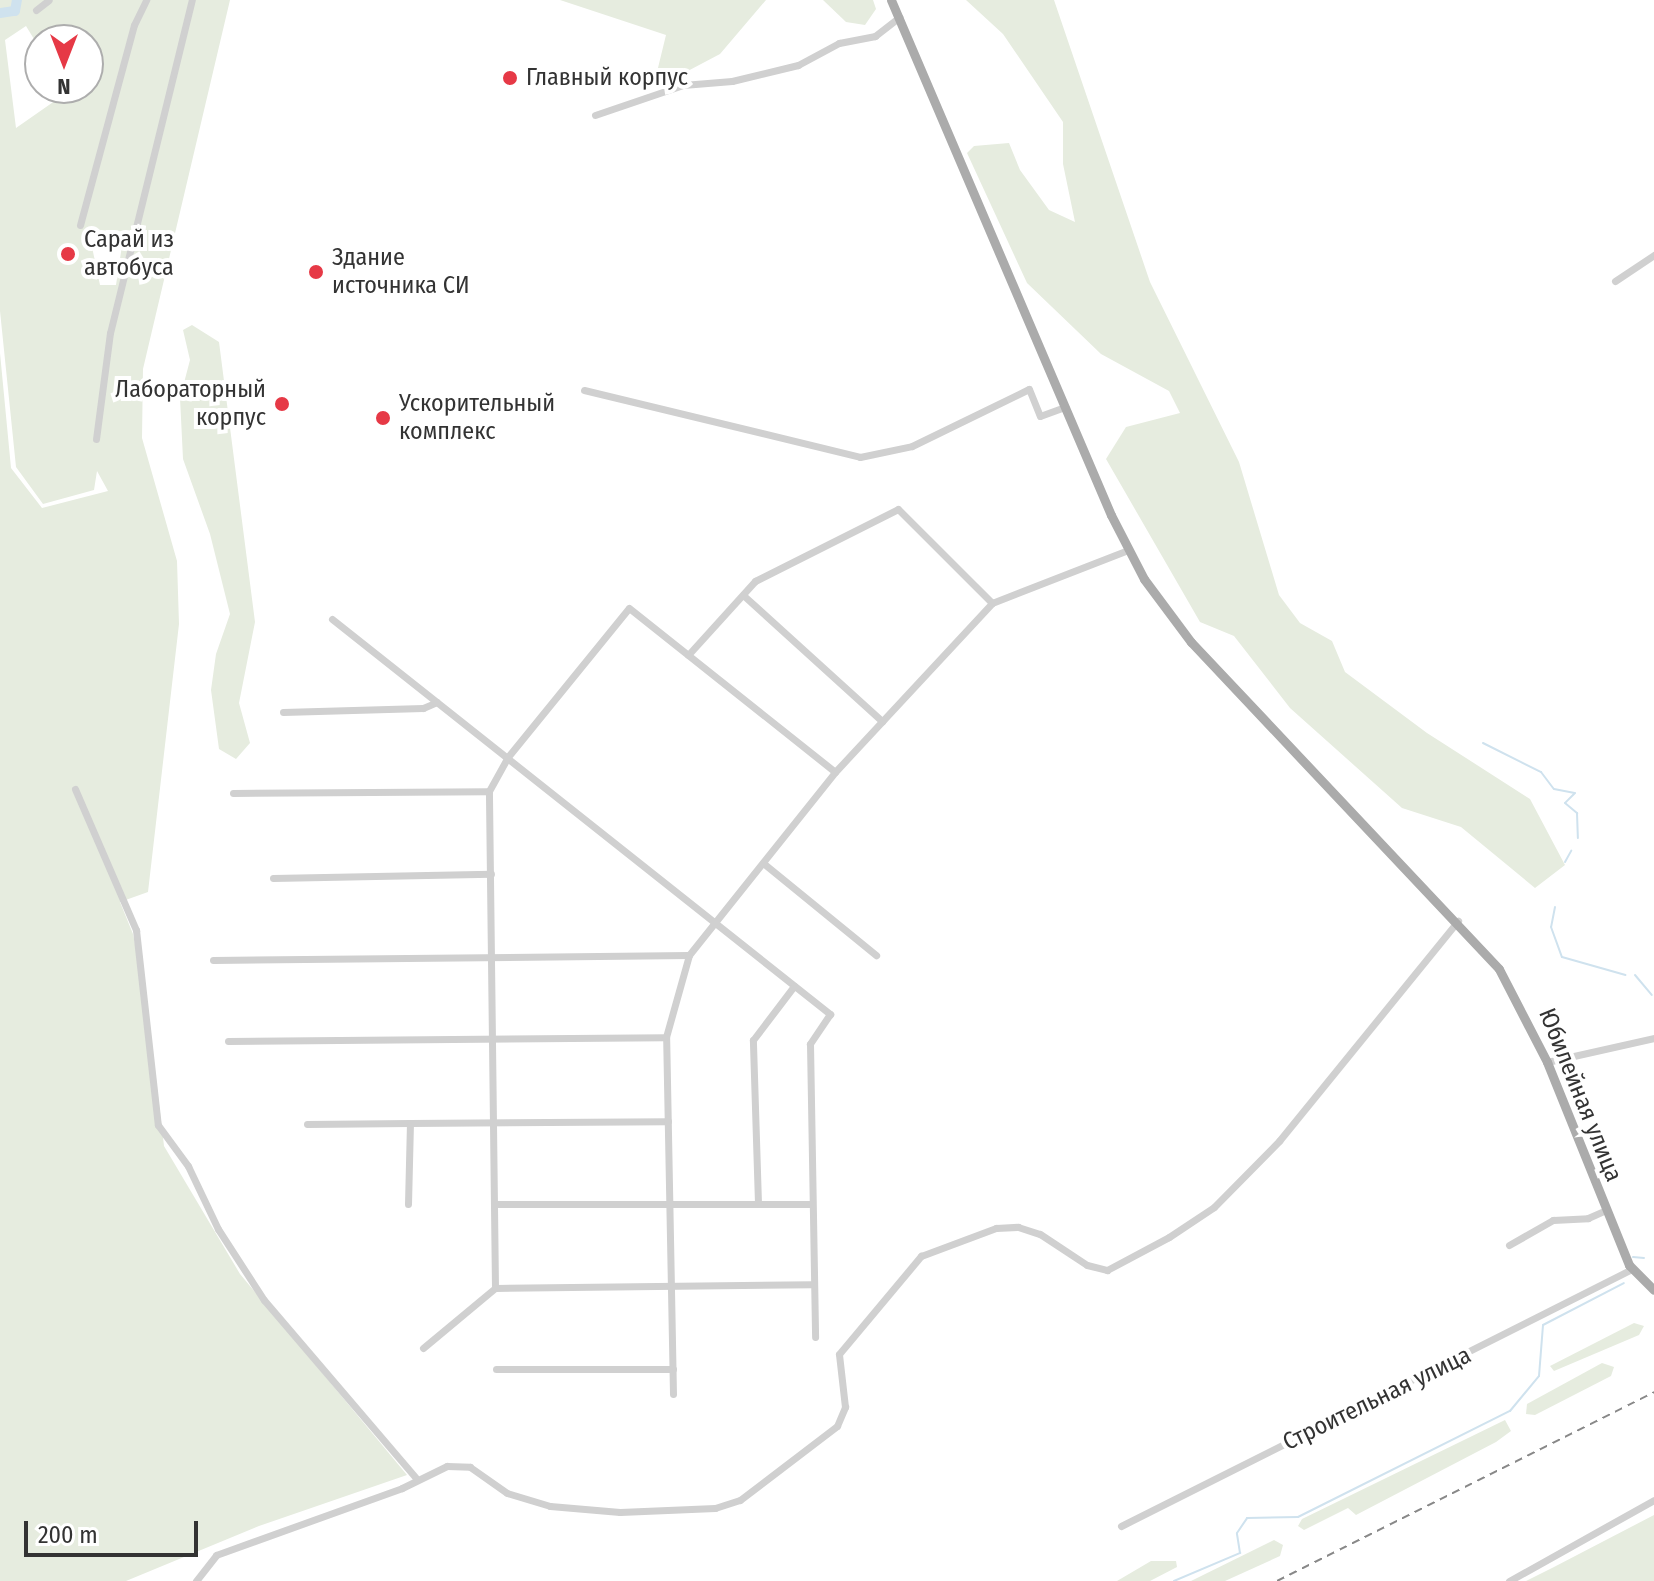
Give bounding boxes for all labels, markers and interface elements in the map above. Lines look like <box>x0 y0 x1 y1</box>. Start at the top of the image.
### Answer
north arrow <box>24 24 104 104</box>
place label: Главный корпус <box>526 64 688 92</box>
marker: Главный корпус <box>501 69 519 87</box>
text: N <box>57 73 71 100</box>
place label: Сарай из автобуса <box>84 226 174 282</box>
place label: Здание источника СИ <box>332 244 470 300</box>
marker: Сарай из автобуса <box>59 245 77 263</box>
marker: Здание источника СИ <box>307 263 325 281</box>
place label: Лабораторный корпус <box>115 376 266 432</box>
place label: Ускорительный комплекс <box>399 390 555 446</box>
marker: Лабораторный корпус <box>273 395 291 413</box>
marker: Ускорительный комплекс <box>374 409 392 427</box>
street label: Юбилейная улица <box>1532 1004 1628 1186</box>
street label: Строительная улица <box>1278 1341 1476 1457</box>
scale bar <box>28 1505 202 1555</box>
text: 200 m <box>38 1521 98 1549</box>

